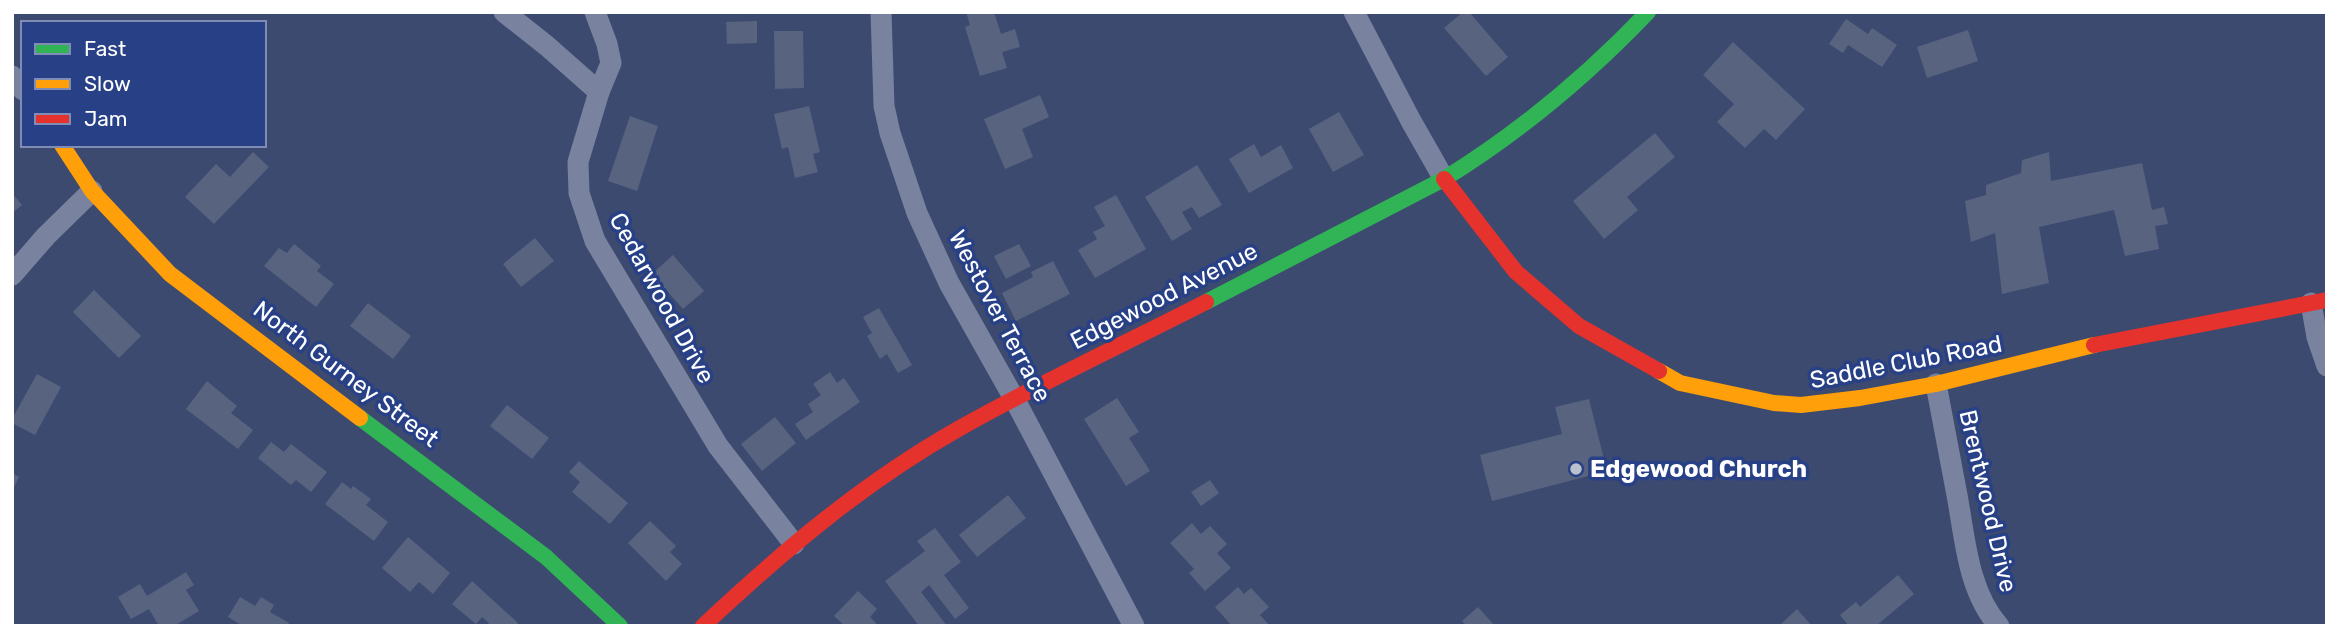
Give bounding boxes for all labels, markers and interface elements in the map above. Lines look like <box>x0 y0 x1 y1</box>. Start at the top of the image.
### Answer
legend <box>21 21 266 147</box>
text: Fast <box>84 36 126 61</box>
text: Slow <box>84 71 131 96</box>
text: Jam <box>84 106 128 131</box>
street label: Cedarwood Drive <box>604 208 720 388</box>
street label: Westover Terrace <box>943 225 1057 407</box>
street label: Edgewood Avenue <box>1066 237 1262 355</box>
street label: North Gurney Street <box>248 295 444 453</box>
street label: Saddle Club Road <box>1808 330 2004 394</box>
street label: Brentwood Drive <box>1953 407 2023 595</box>
place label: Edgewood Church <box>1590 455 1807 483</box>
marker: Edgewood Church <box>1568 461 1584 477</box>

